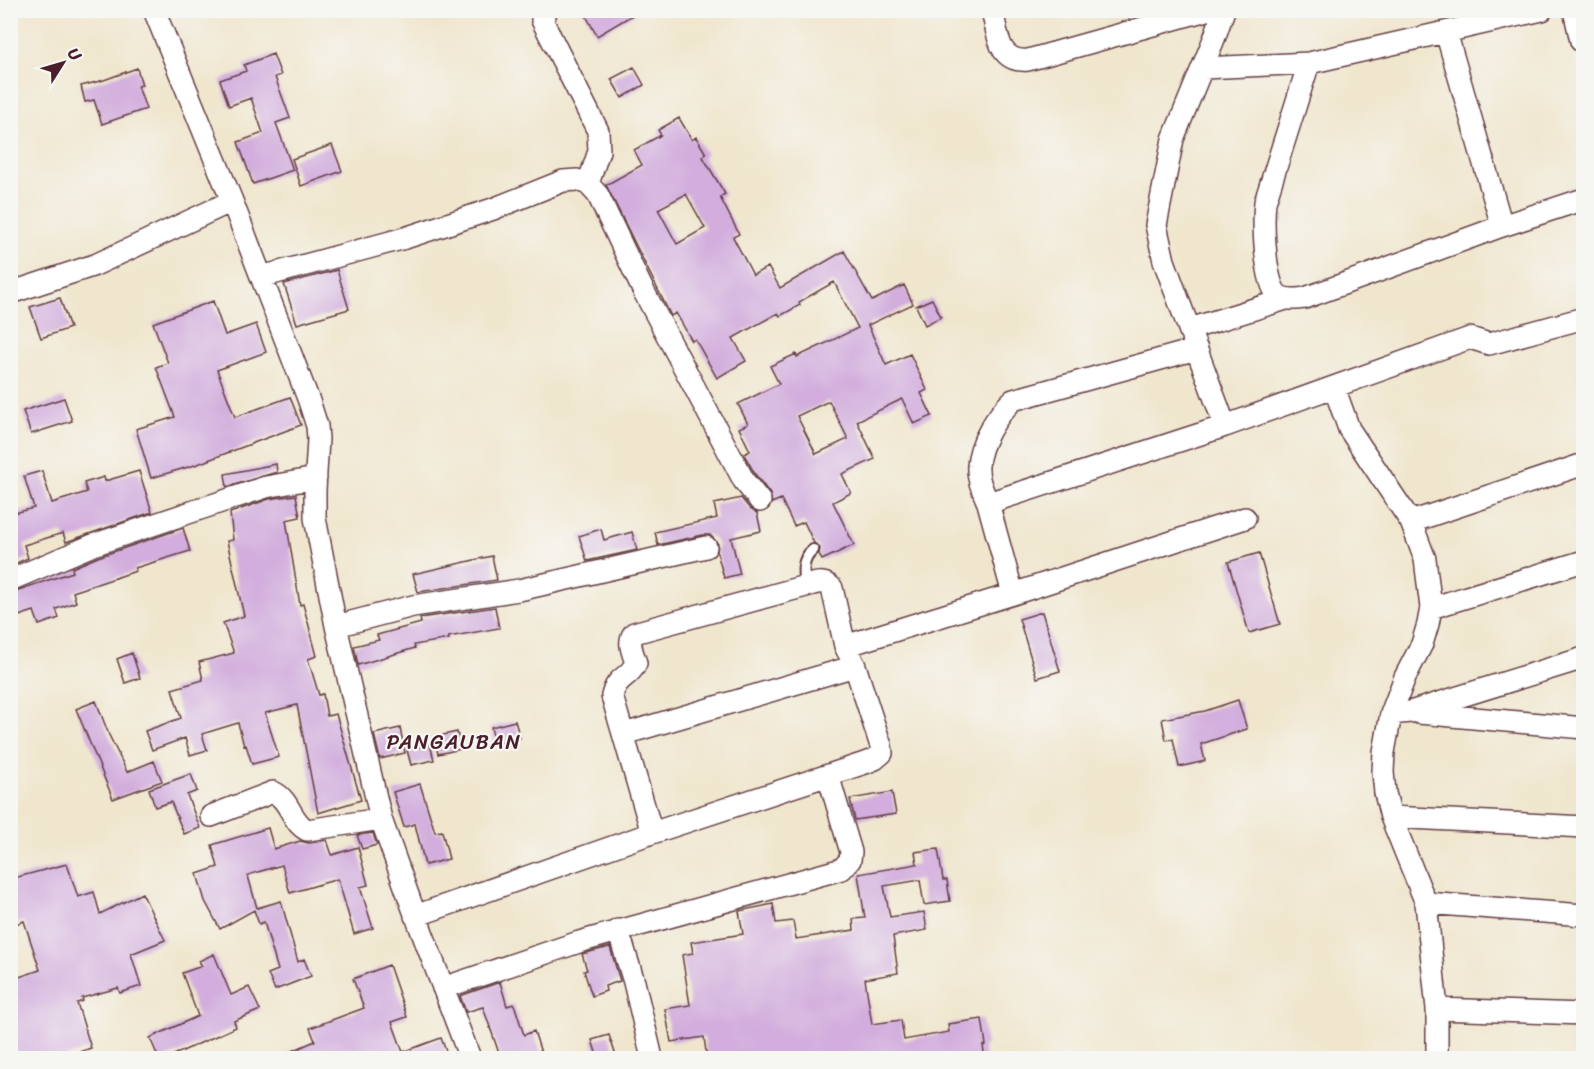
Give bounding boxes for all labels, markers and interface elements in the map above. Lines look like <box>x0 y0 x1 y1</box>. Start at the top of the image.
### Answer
north arrow <box>33 33 93 93</box>
text: U <box>60 41 90 68</box>
district label: PANGAUBAN <box>386 723 522 761</box>

